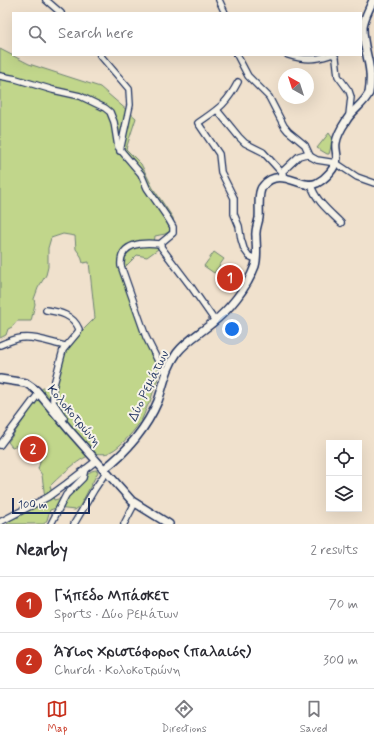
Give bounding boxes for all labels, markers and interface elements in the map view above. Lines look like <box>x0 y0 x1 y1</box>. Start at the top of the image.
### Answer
search box <box>12 12 362 56</box>
icon: search <box>26 23 48 45</box>
text: Search here <box>58 24 134 44</box>
north arrow <box>278 68 314 104</box>
pin: 1 <box>217 263 243 293</box>
your location <box>222 319 242 339</box>
street label: Δύο Ρεμάτων <box>125 348 174 424</box>
street label: Κολοκοτρώνη <box>43 382 105 450</box>
pin: 2 <box>20 434 46 464</box>
map controls <box>326 440 362 512</box>
button: locate <box>326 440 362 476</box>
button: layers <box>326 476 362 512</box>
scale bar <box>12 496 90 515</box>
text: 100 m <box>18 498 48 512</box>
text: Nearby <box>16 539 68 561</box>
text: 2 results <box>311 542 358 559</box>
text: Γήπεδο Μπάσκετ <box>54 586 169 606</box>
text: 1 <box>26 596 32 613</box>
text: 70 m <box>329 596 358 613</box>
text: Sports · Δύο Ρεμάτων <box>54 606 178 623</box>
text: Άγιος Χριστόφορος (παλαιός) <box>54 642 251 662</box>
text: 2 <box>26 652 32 669</box>
text: 300 m <box>323 652 358 669</box>
text: Church · Κολοκοτρώνη <box>54 662 181 679</box>
tab: Map <box>46 698 68 736</box>
tab: Directions <box>161 698 207 736</box>
tab: Saved <box>300 698 327 736</box>

